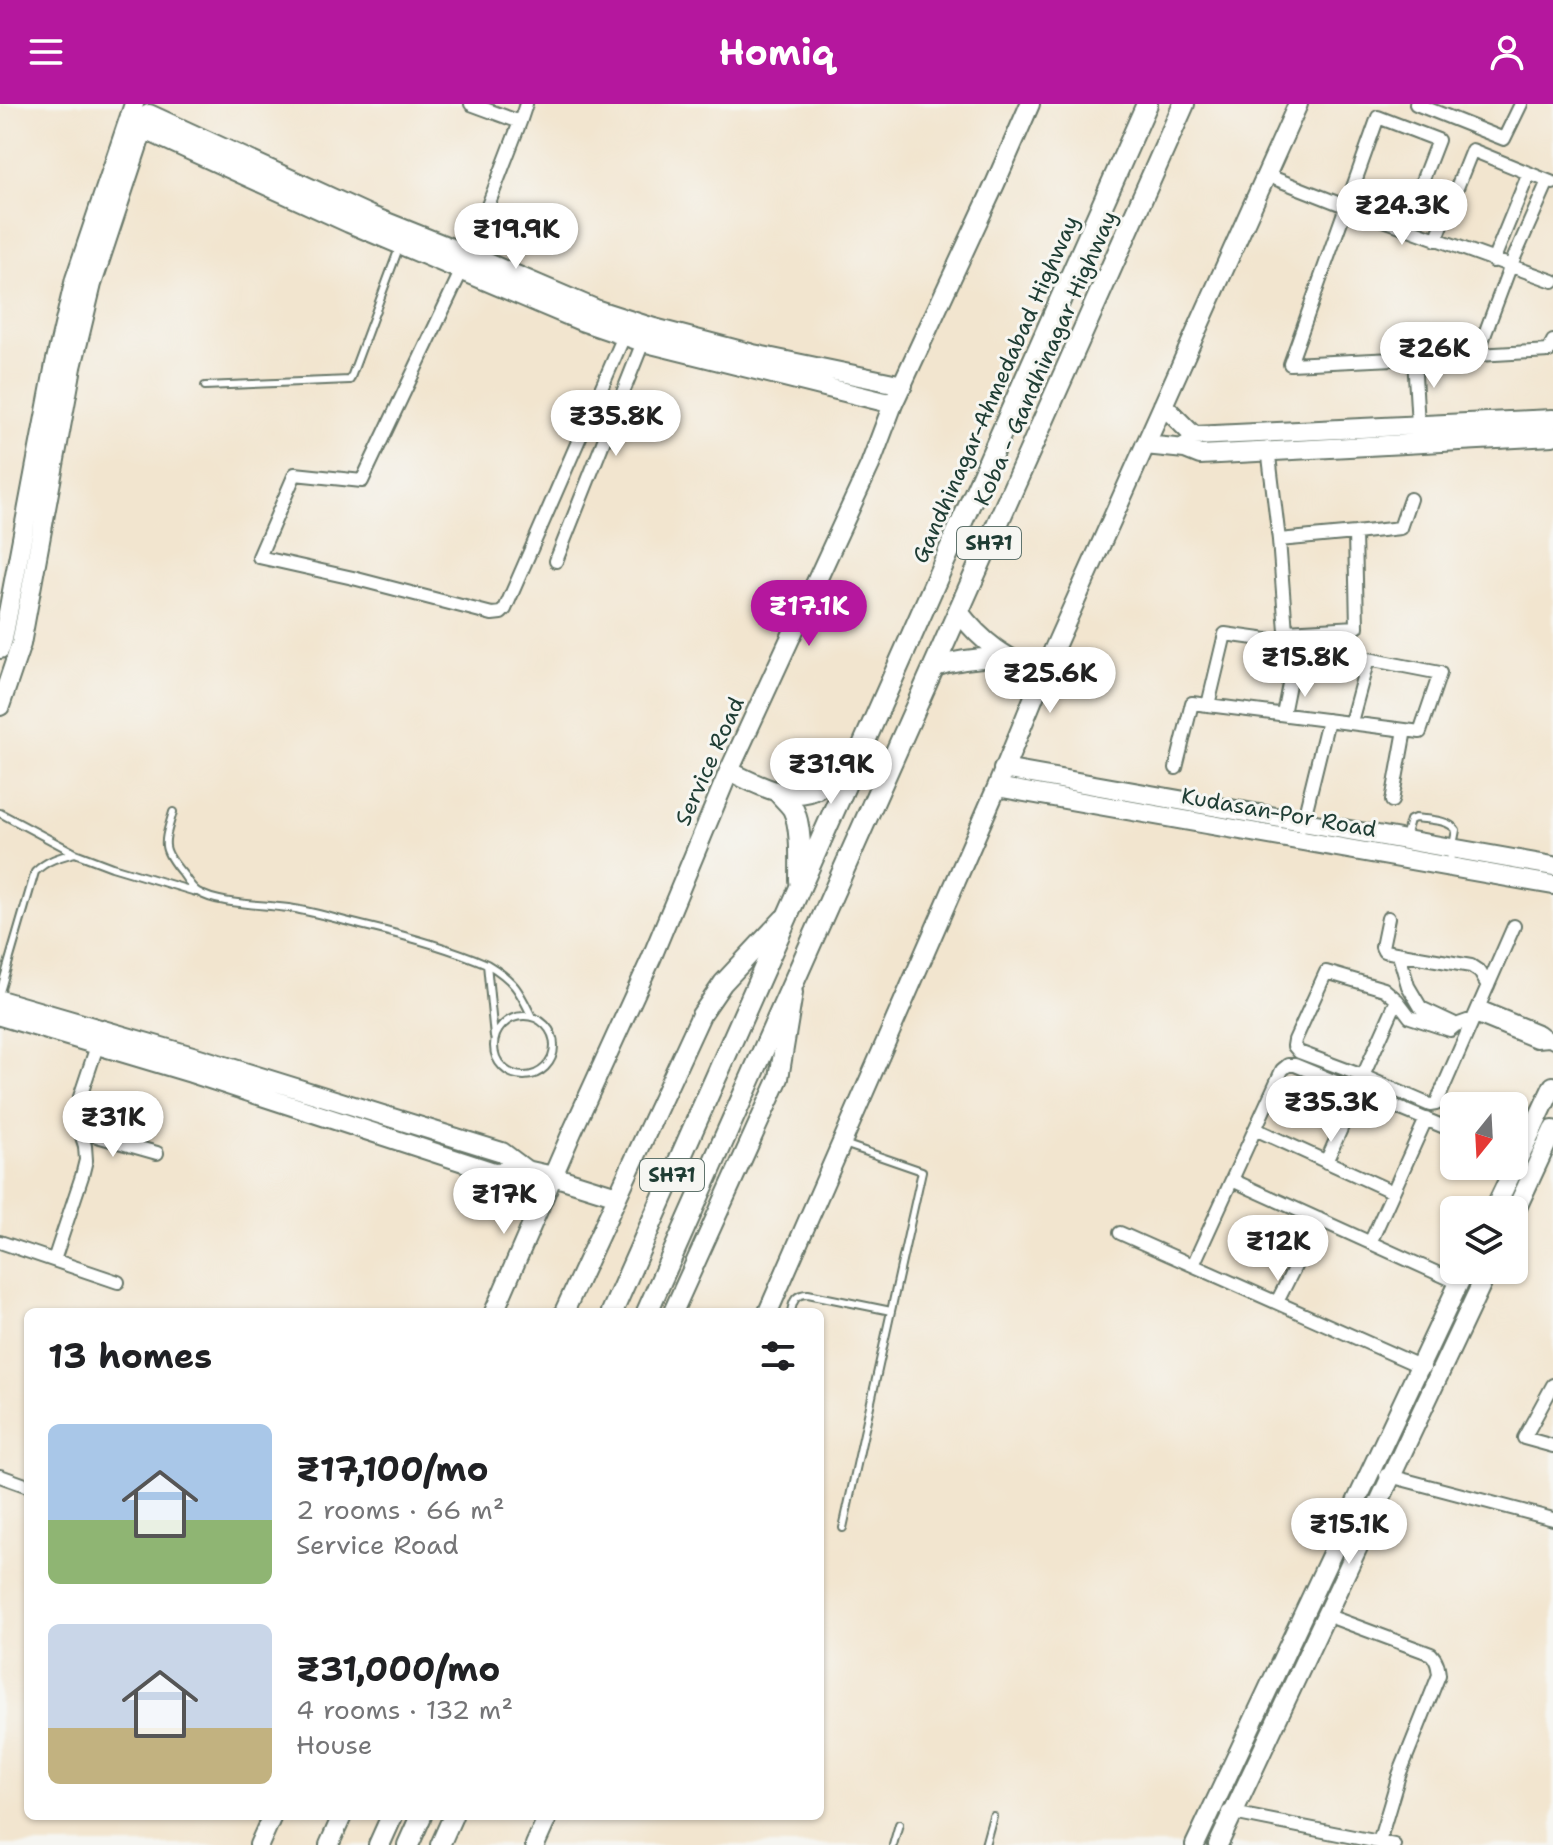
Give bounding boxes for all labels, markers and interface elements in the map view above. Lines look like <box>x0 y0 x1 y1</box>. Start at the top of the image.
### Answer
text: Homiq <box>719 28 834 77</box>
icon: menu <box>24 30 68 74</box>
icon: person <box>1485 30 1529 74</box>
pin: ₹24.3K <box>1337 179 1467 247</box>
text: ₹24.3K <box>1354 187 1450 222</box>
pin: ₹19.9K <box>451 203 581 271</box>
street label: Koba - Gandhinagar Highway <box>967 206 1124 510</box>
text: ₹19.9K <box>472 211 560 246</box>
street label: Gandhinagar-Ahmedabad Highway <box>905 211 1085 568</box>
pin: ₹26K <box>1387 322 1481 390</box>
text: ₹26K <box>1398 330 1470 365</box>
pin: ₹35.8K <box>551 390 681 458</box>
text: ₹35.8K <box>569 398 663 433</box>
road number: SH71 <box>957 527 1021 559</box>
pin: ₹17.1K <box>744 580 874 648</box>
text: ₹17.1K <box>769 588 849 623</box>
pin: ₹15.8K <box>1240 631 1370 699</box>
text: ₹15.8K <box>1261 639 1349 674</box>
pin: ₹25.6K <box>985 647 1115 715</box>
text: ₹25.6K <box>1003 655 1097 690</box>
street label: Service Road <box>668 692 751 830</box>
pin: ₹31.9K <box>766 738 896 806</box>
text: ₹31.9K <box>788 746 874 781</box>
street label: Kudasan-Por Road <box>1179 781 1379 844</box>
pin: ₹35.3K <box>1266 1076 1396 1144</box>
text: ₹35.3K <box>1284 1084 1378 1119</box>
pin: ₹31K <box>66 1091 160 1159</box>
north arrow <box>1440 1092 1528 1180</box>
map controls <box>1440 1092 1528 1284</box>
text: ₹31K <box>81 1099 145 1134</box>
road number: SH71 <box>640 1159 704 1191</box>
pin: ₹17K <box>457 1168 551 1236</box>
text: ₹17K <box>471 1176 537 1211</box>
button: layers <box>1440 1196 1528 1284</box>
pin: ₹12K <box>1231 1215 1325 1283</box>
text: ₹12K <box>1245 1223 1311 1258</box>
text: 13 homes <box>48 1333 212 1379</box>
icon: filters <box>756 1334 800 1378</box>
text: ₹17,100/mo <box>296 1446 489 1492</box>
icon: home <box>112 1456 208 1552</box>
text: 2 rooms · 66 m² <box>296 1492 505 1527</box>
pin: ₹15.1K <box>1284 1498 1414 1566</box>
text: ₹15.1K <box>1309 1506 1389 1541</box>
text: Service Road <box>296 1527 459 1562</box>
text: ₹31,000/mo <box>296 1646 500 1692</box>
icon: home <box>112 1656 208 1752</box>
text: 4 rooms · 132 m² <box>296 1692 513 1727</box>
text: House <box>296 1727 372 1762</box>

